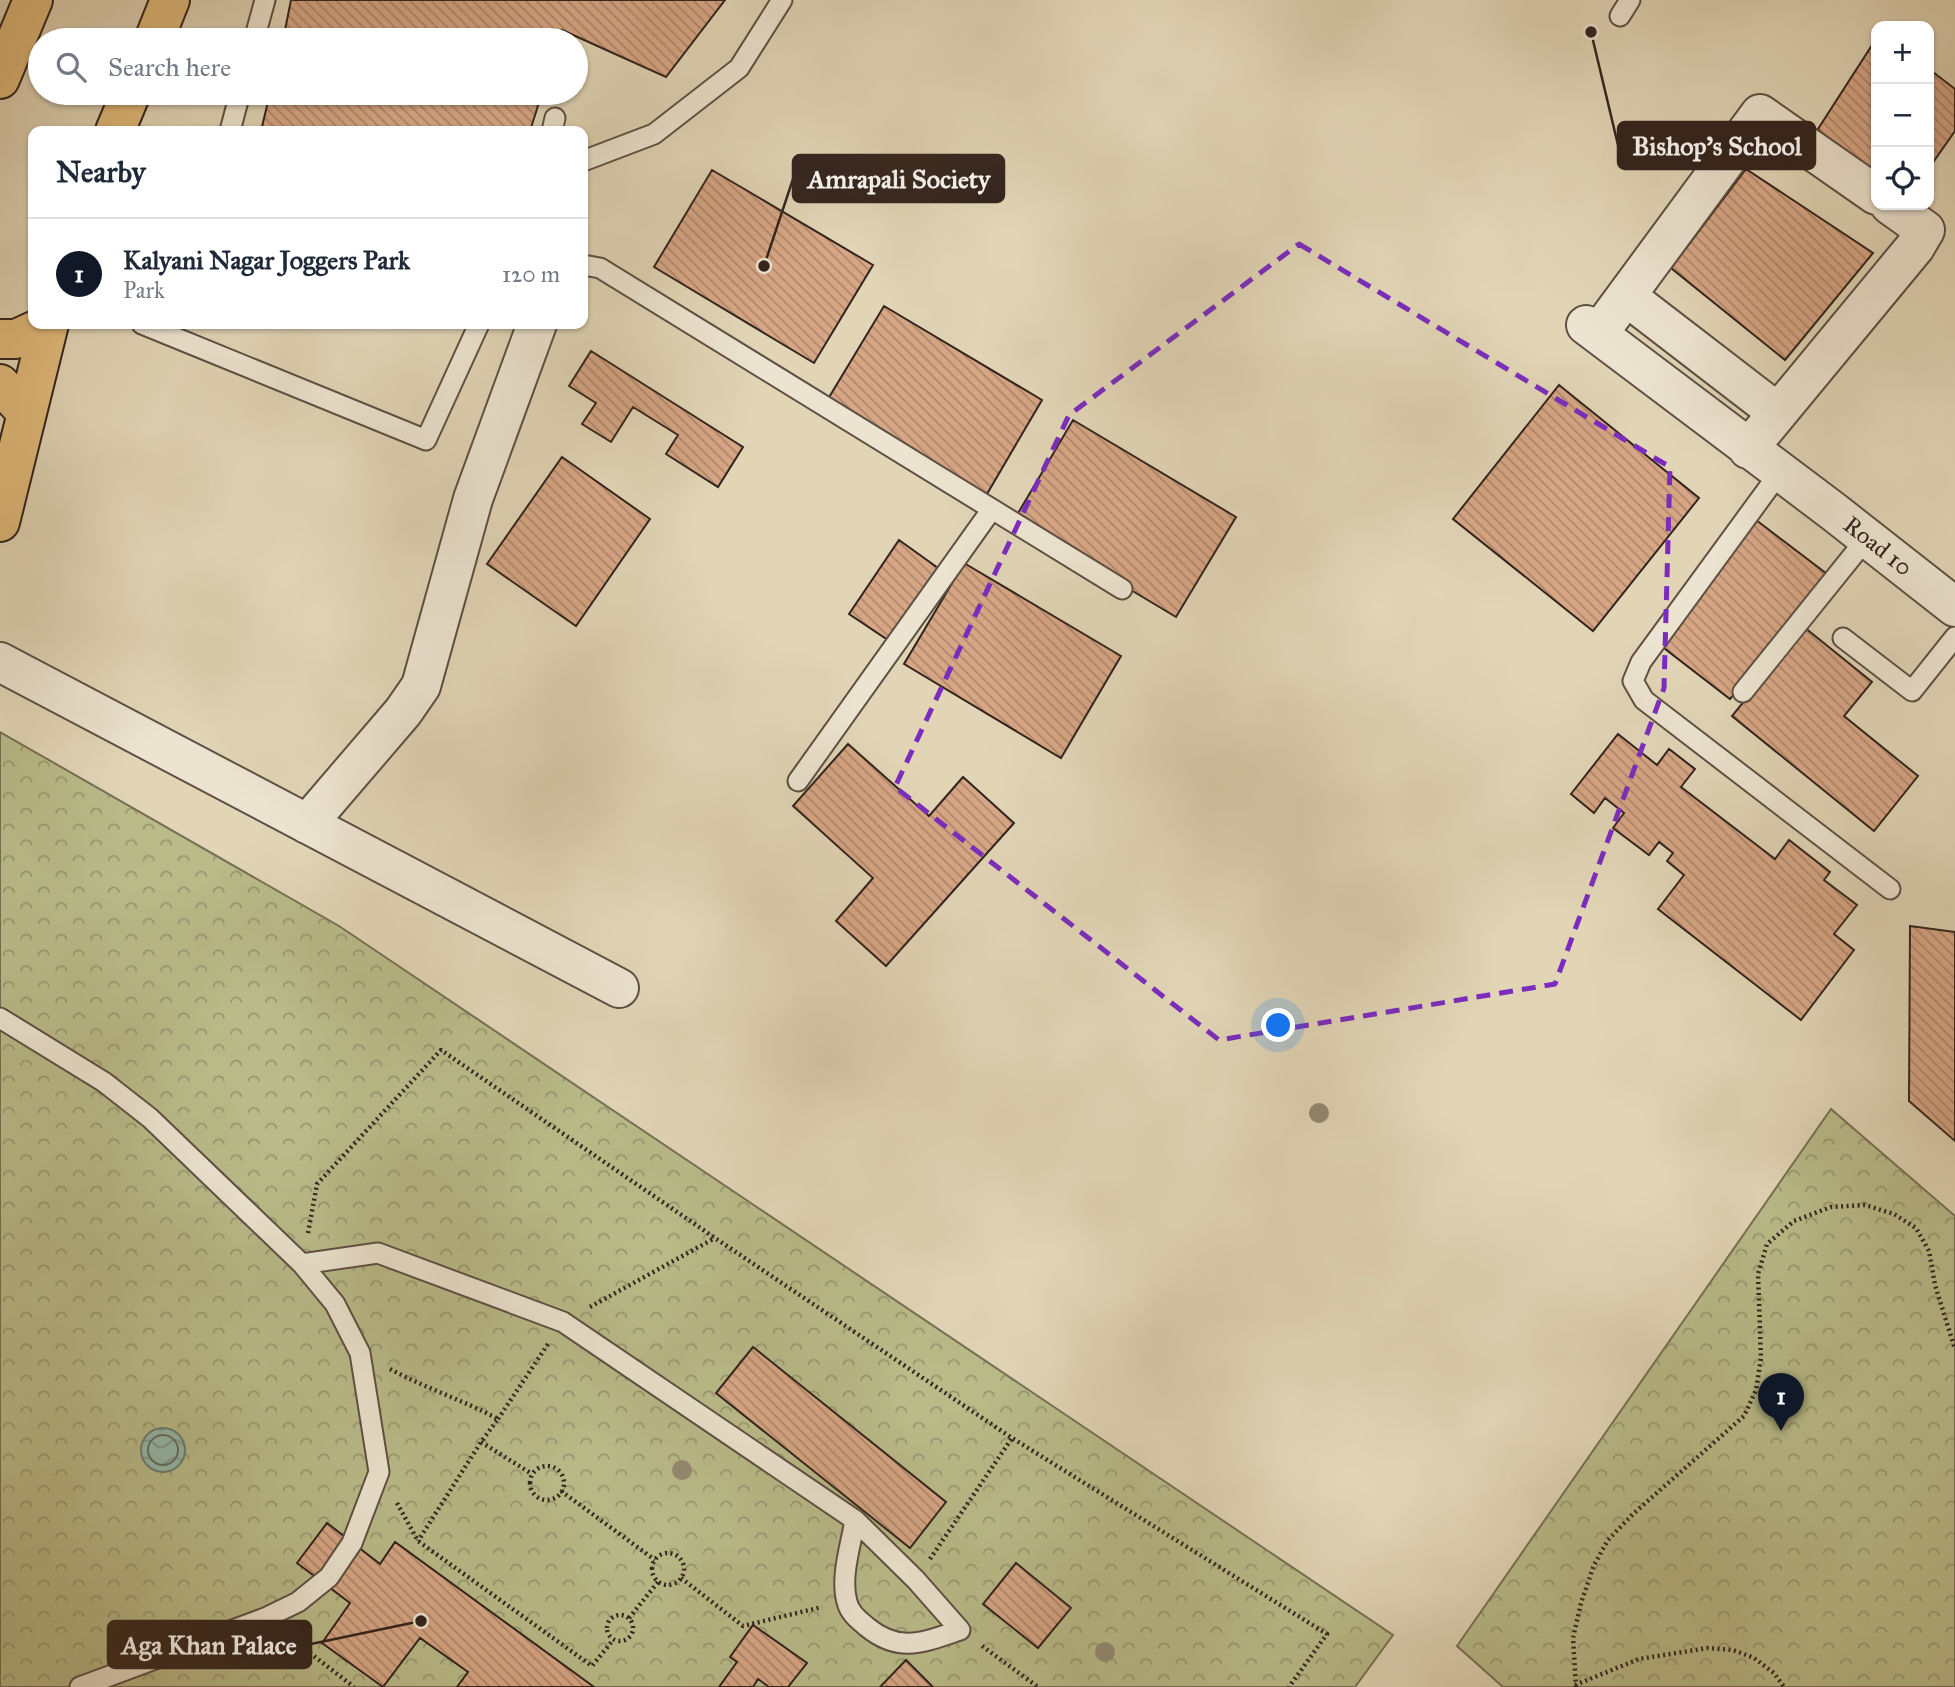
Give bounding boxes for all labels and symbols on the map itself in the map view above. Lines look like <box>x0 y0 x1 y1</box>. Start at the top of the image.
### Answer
callout: Bishop's School <box>1618 122 1815 169</box>
text: Bishop's School <box>1632 130 1803 162</box>
callout: Amrapali Society <box>793 155 1004 202</box>
text: Amrapali Society <box>806 163 992 195</box>
street label: Road 10 <box>1837 510 1919 582</box>
your location <box>1261 1008 1295 1042</box>
pin: 1 <box>1758 1373 1804 1431</box>
callout: Aga Khan Palace <box>108 1621 311 1668</box>
text: Aga Khan Palace <box>120 1629 297 1662</box>

